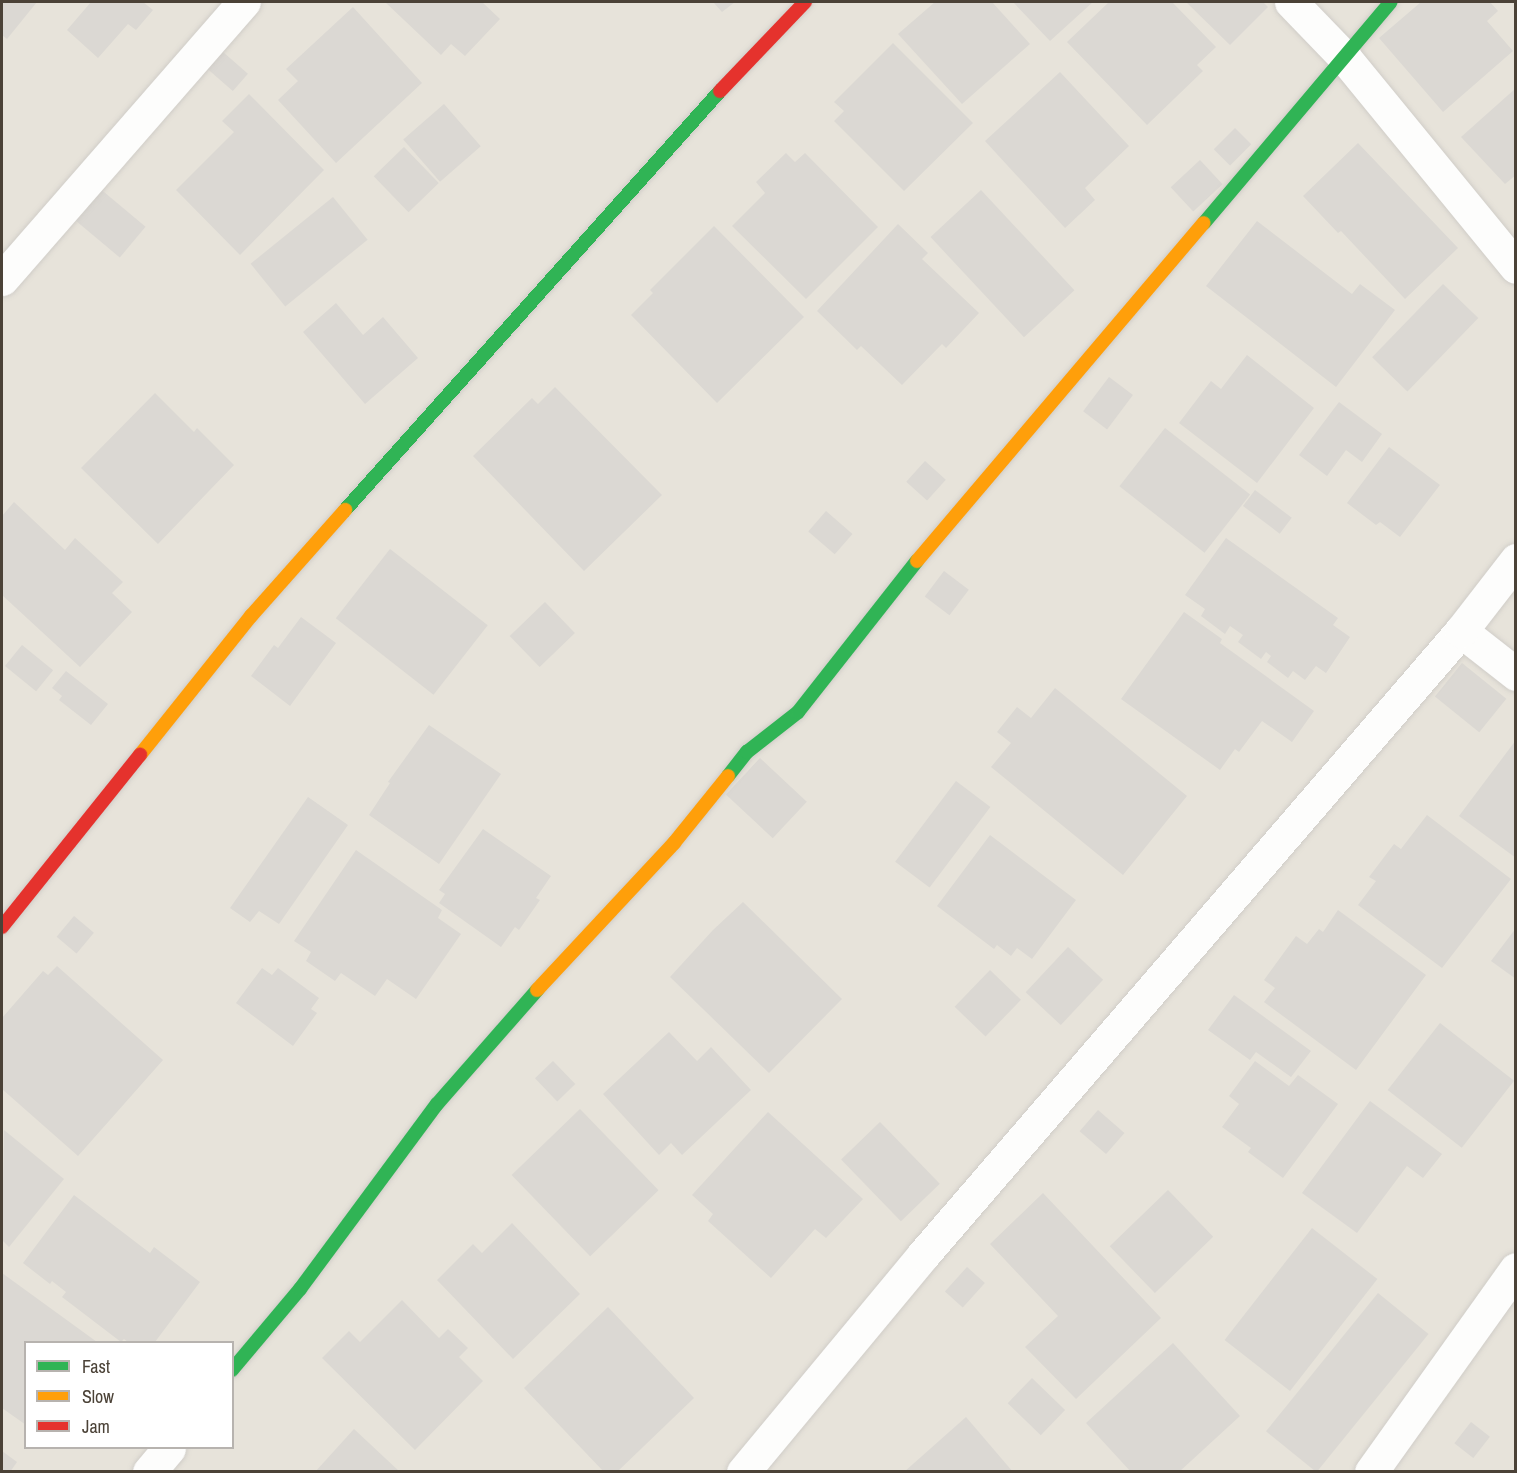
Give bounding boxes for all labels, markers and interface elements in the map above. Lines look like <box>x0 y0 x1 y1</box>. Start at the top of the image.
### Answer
legend <box>24 1341 234 1449</box>
text: Fast <box>82 1354 110 1379</box>
text: Slow <box>82 1384 114 1409</box>
text: Jam <box>82 1414 110 1439</box>

